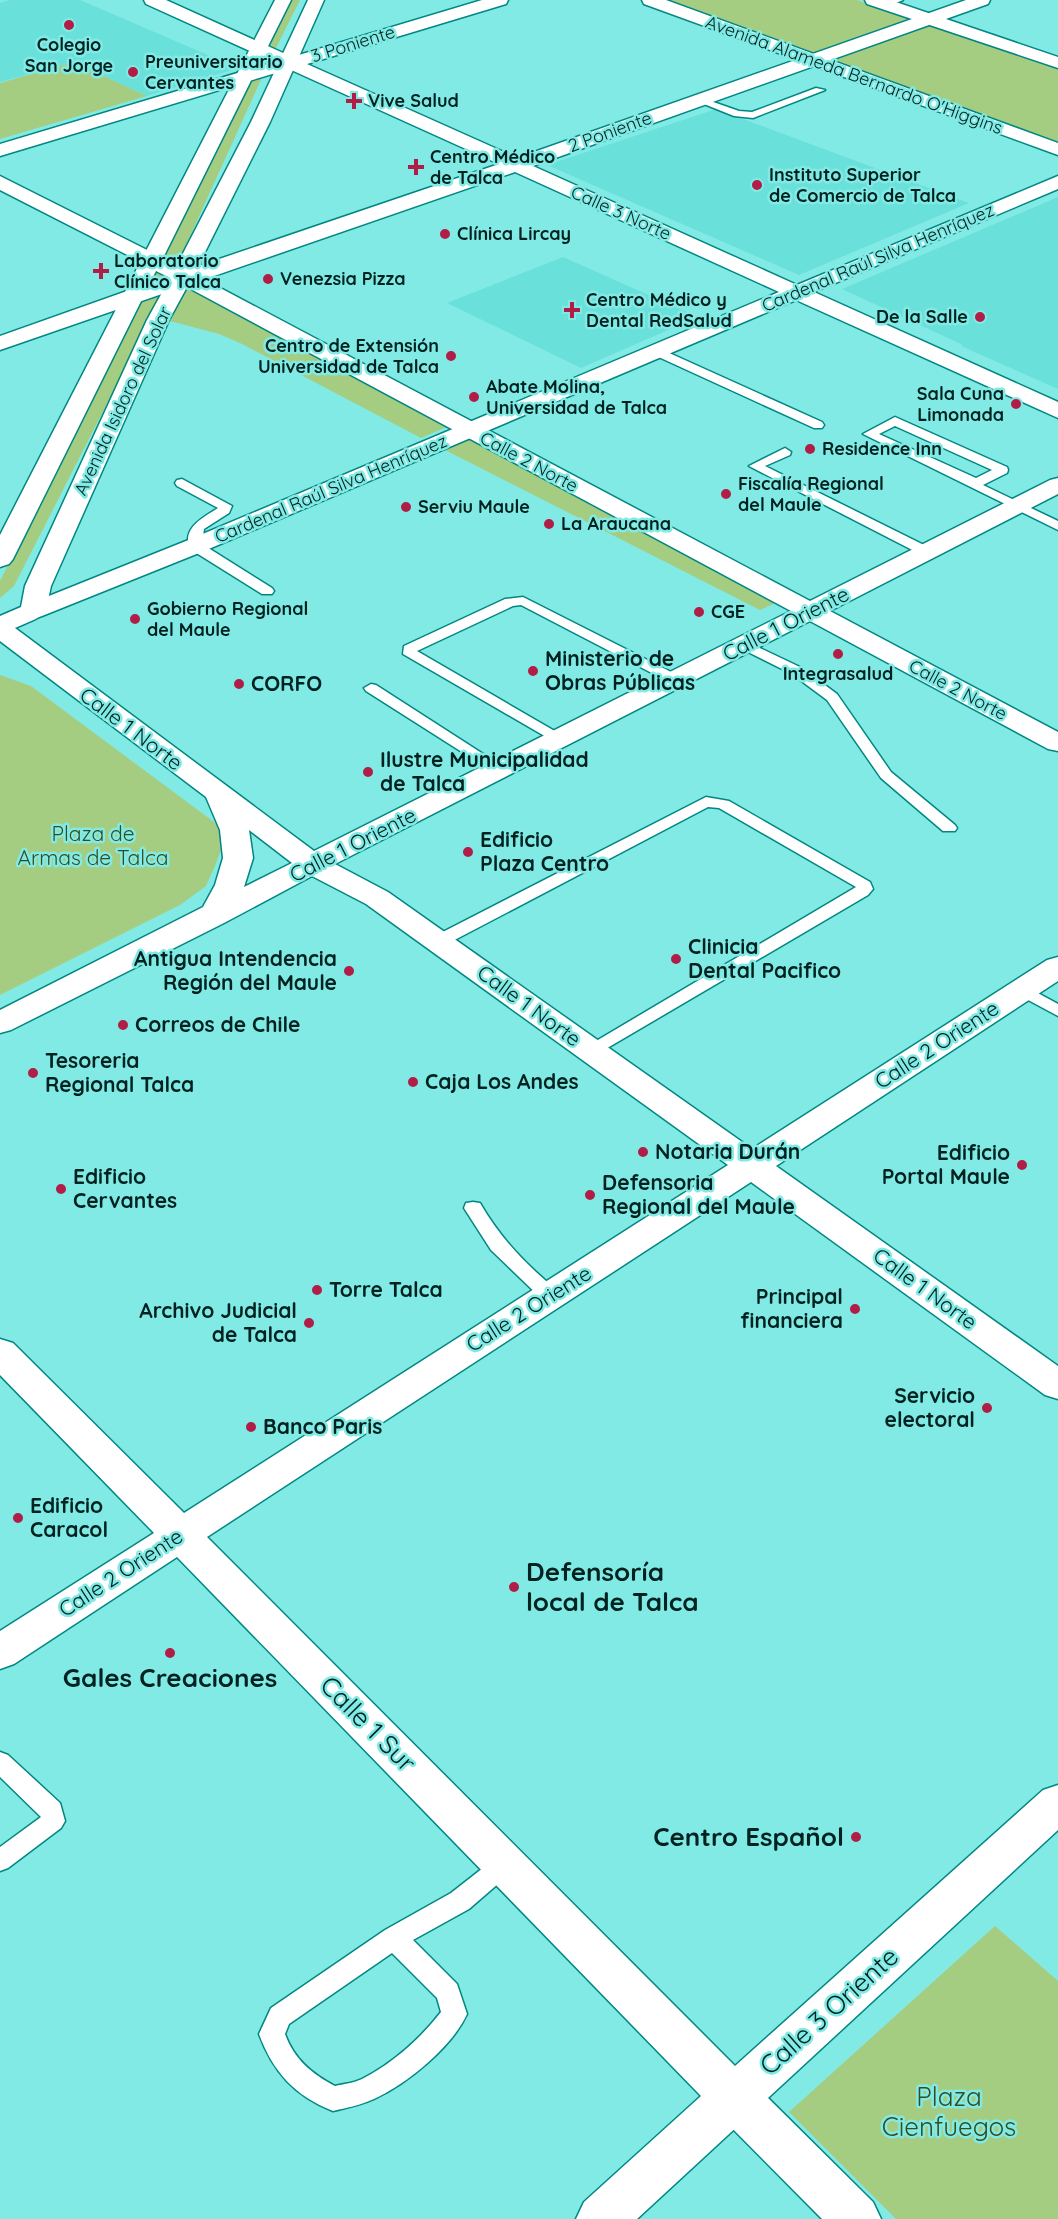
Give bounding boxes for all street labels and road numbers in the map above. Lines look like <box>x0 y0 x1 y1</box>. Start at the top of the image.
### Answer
street label: Avenida Alameda Bernardo O'Higgins <box>703 10 1006 139</box>
street label: 3 Poniente <box>308 20 398 67</box>
street label: 2 Poniente <box>565 106 655 157</box>
street label: Calle 3 Norte <box>568 180 675 245</box>
street label: Cardenal Raúl Silva Henríquez <box>758 198 997 317</box>
street label: Avenida Isidoro del Solar <box>69 303 176 499</box>
street label: Calle 2 Norte <box>476 426 582 497</box>
street label: Cardenal Raúl Silva Henríquez <box>211 429 450 548</box>
street label: Calle 1 Oriente <box>718 580 853 666</box>
street label: Calle 2 Norte <box>905 654 1011 725</box>
street label: Calle 1 Norte <box>75 681 188 775</box>
street label: Calle 1 Oriente <box>285 801 420 887</box>
street label: Calle 1 Norte <box>473 959 587 1052</box>
street label: Calle 2 Oriente <box>870 994 1003 1094</box>
street label: Calle 1 Norte <box>869 1242 983 1335</box>
street label: Calle 2 Oriente <box>461 1259 596 1357</box>
street label: Calle 2 Oriente <box>54 1522 187 1622</box>
street label: Calle 1 Sur <box>313 1669 423 1779</box>
street label: Calle 3 Oriente <box>752 1940 905 2082</box>

